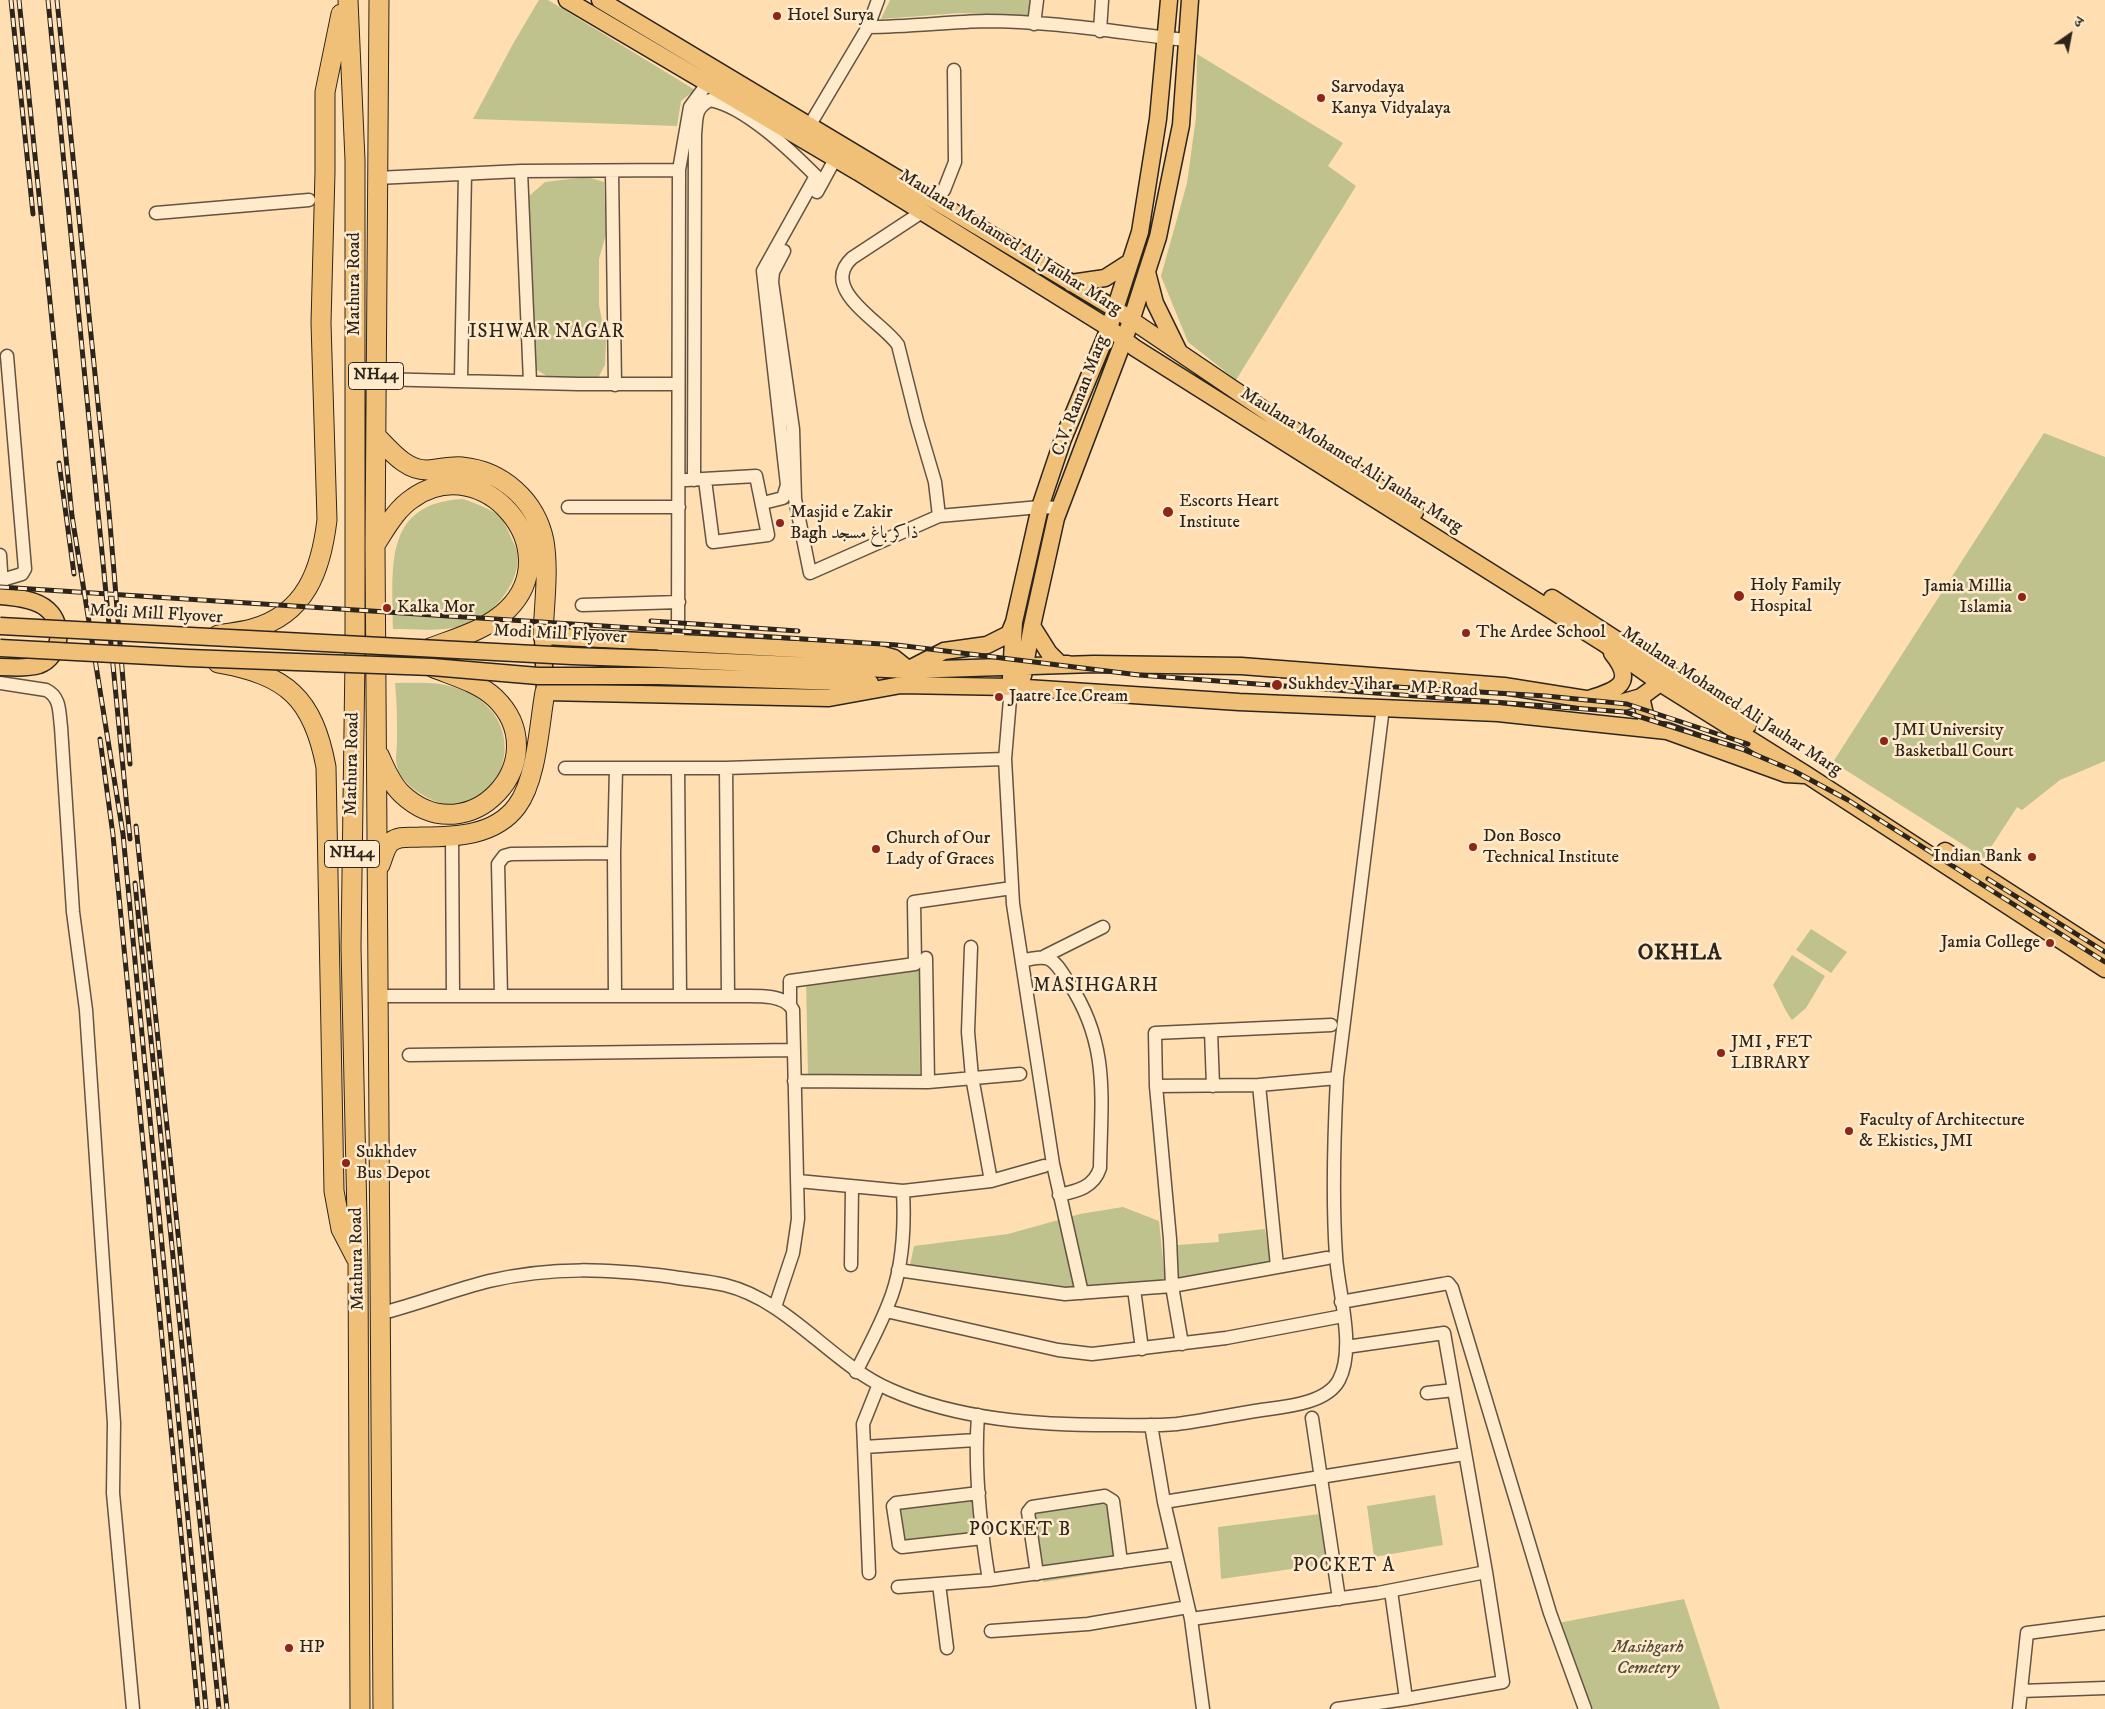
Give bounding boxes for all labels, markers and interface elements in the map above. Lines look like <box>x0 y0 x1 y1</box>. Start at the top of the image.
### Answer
place label: Hotel Surya <box>787 5 874 27</box>
marker: Hotel Surya <box>771 10 783 22</box>
north arrow <box>2045 10 2095 60</box>
text: उ <box>2070 13 2086 32</box>
place label: Sarvodaya Kanya Vidyalaya <box>1331 77 1451 120</box>
marker: Sarvodaya Kanya Vidyalaya <box>1315 92 1327 104</box>
street label: Maulana Mohamed Ali Jauhar Marg <box>895 165 1125 321</box>
street label: Mathura Road <box>344 232 366 336</box>
district label: ISHWAR NAGAR <box>467 322 627 344</box>
street label: C.V. Raman Marg <box>1048 333 1114 459</box>
road number: NH44 <box>348 362 404 390</box>
street label: Maulana Mohamed Ali Jauhar Marg <box>1236 383 1466 539</box>
place label: Escorts Heart Institute <box>1179 491 1279 534</box>
place label: Masjid e Zakir Bagh ذاکر باغ مسجد <box>790 502 919 544</box>
marker: Escorts Heart Institute <box>1161 505 1175 519</box>
marker: Masjid e Zakir Bagh ذاکر باغ مسجد <box>774 517 786 529</box>
place label: Holy Family Hospital <box>1750 575 1841 618</box>
place label: Jamia Millia Islamia <box>1924 576 2012 618</box>
marker: Holy Family Hospital <box>1732 589 1746 603</box>
marker: Jamia Millia Islamia <box>2016 591 2028 603</box>
place label: Kalka Mor <box>397 597 475 619</box>
street label: Modi Mill Flyover <box>89 601 223 629</box>
marker: Kalka Mor <box>381 602 393 614</box>
street label: Modi Mill Flyover <box>493 621 627 649</box>
place label: The Ardee School <box>1476 622 1606 644</box>
street label: Maulana Mohamed Ali Jauhar Marg <box>1617 623 1845 781</box>
marker: The Ardee School <box>1460 627 1472 639</box>
place label: Sukhdev Vihar <box>1288 674 1392 696</box>
street label: MP Road <box>1409 677 1479 703</box>
marker: Sukhdev Vihar <box>1270 678 1284 692</box>
place label: Jaatre Ice Cream <box>1009 686 1128 708</box>
marker: Jaatre Ice Cream <box>993 691 1005 703</box>
street label: Mathura Road <box>341 712 365 816</box>
place label: JMI University Basketball Court <box>1894 720 2014 762</box>
marker: JMI University Basketball Court <box>1878 735 1890 747</box>
place label: Don Bosco Technical Institute <box>1483 826 1619 869</box>
place label: Church of Our Lady of Graces <box>886 828 994 871</box>
road number: NH44 <box>324 841 380 868</box>
marker: Don Bosco Technical Institute <box>1467 841 1479 853</box>
marker: Church of Our Lady of Graces <box>870 843 882 855</box>
place label: Indian Bank <box>1933 846 2022 868</box>
marker: Indian Bank <box>2026 851 2038 863</box>
place label: Jamia College <box>1941 932 2040 954</box>
marker: Jamia College <box>2044 937 2056 949</box>
district label: OKHLA <box>1637 941 1723 967</box>
district label: MASIHGARH <box>1032 976 1160 998</box>
place label: JMI , FET LIBRARY <box>1731 1032 1812 1074</box>
marker: JMI , FET LIBRARY <box>1715 1047 1727 1059</box>
place label: Faculty of Architecture & Ekistics, JMI <box>1859 1110 2025 1152</box>
marker: Faculty of Architecture & Ekistics, JMI <box>1843 1125 1855 1137</box>
place label: Sukhdev Bus Depot <box>356 1142 430 1184</box>
marker: Sukhdev Bus Depot <box>340 1157 352 1169</box>
street label: Mathura Road <box>346 1207 370 1311</box>
district label: POCKET B <box>968 1520 1072 1542</box>
district label: POCKET A <box>1292 1556 1396 1578</box>
place label: HP <box>299 1637 325 1659</box>
park label: Masihgarh Cemetery <box>1612 1637 1684 1680</box>
marker: HP <box>283 1642 295 1654</box>

